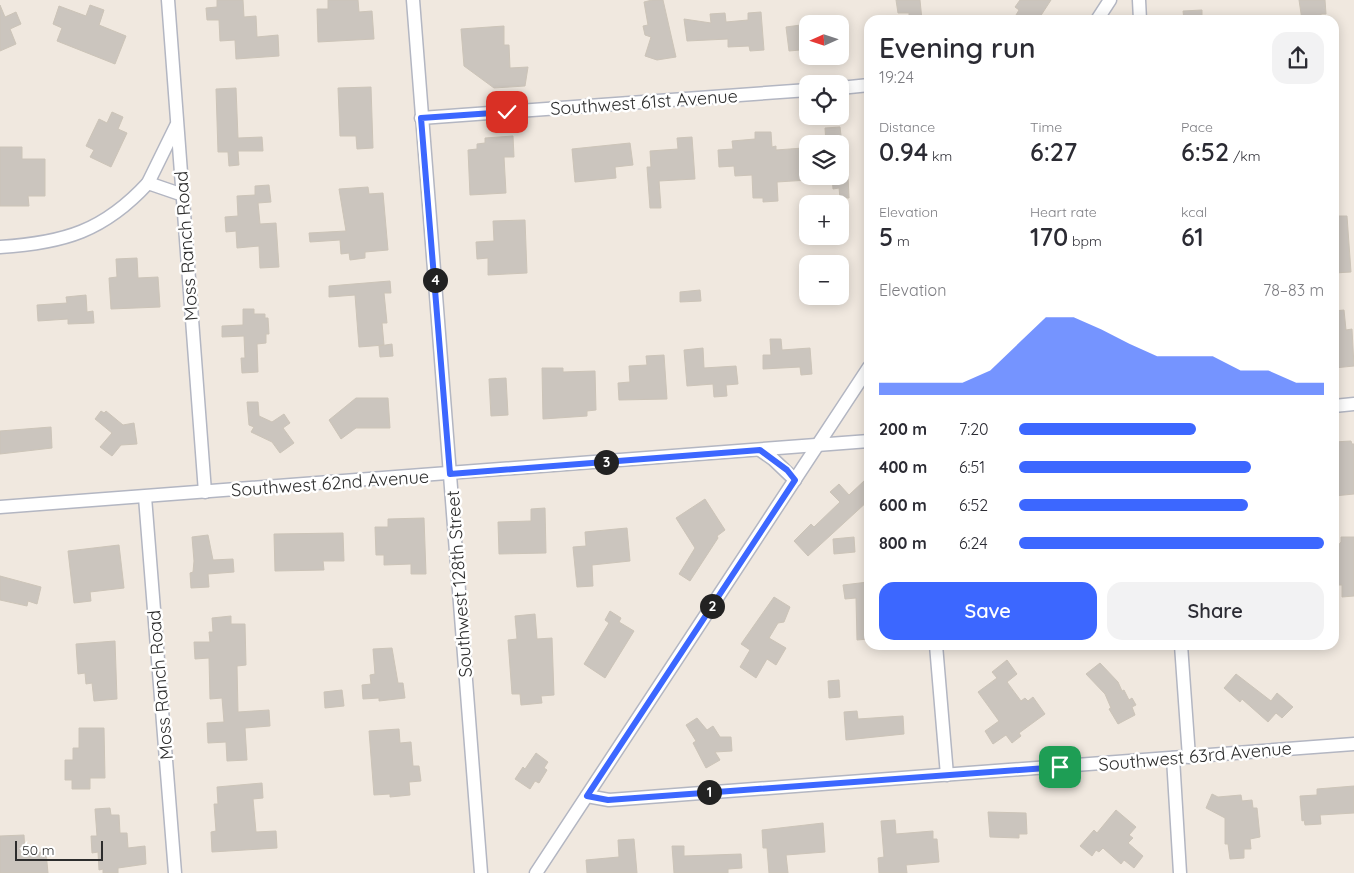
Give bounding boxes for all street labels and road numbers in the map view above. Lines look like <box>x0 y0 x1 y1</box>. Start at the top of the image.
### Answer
street label: Southwest 61st Avenue <box>549 84 739 120</box>
street label: Moss Ranch Road <box>169 170 203 322</box>
street label: Southwest 62nd Avenue <box>230 465 430 501</box>
street label: Southwest 128th Street <box>441 490 477 678</box>
street label: Moss Ranch Road <box>142 609 178 761</box>
street label: Southwest 63rd Avenue <box>1097 736 1293 776</box>

